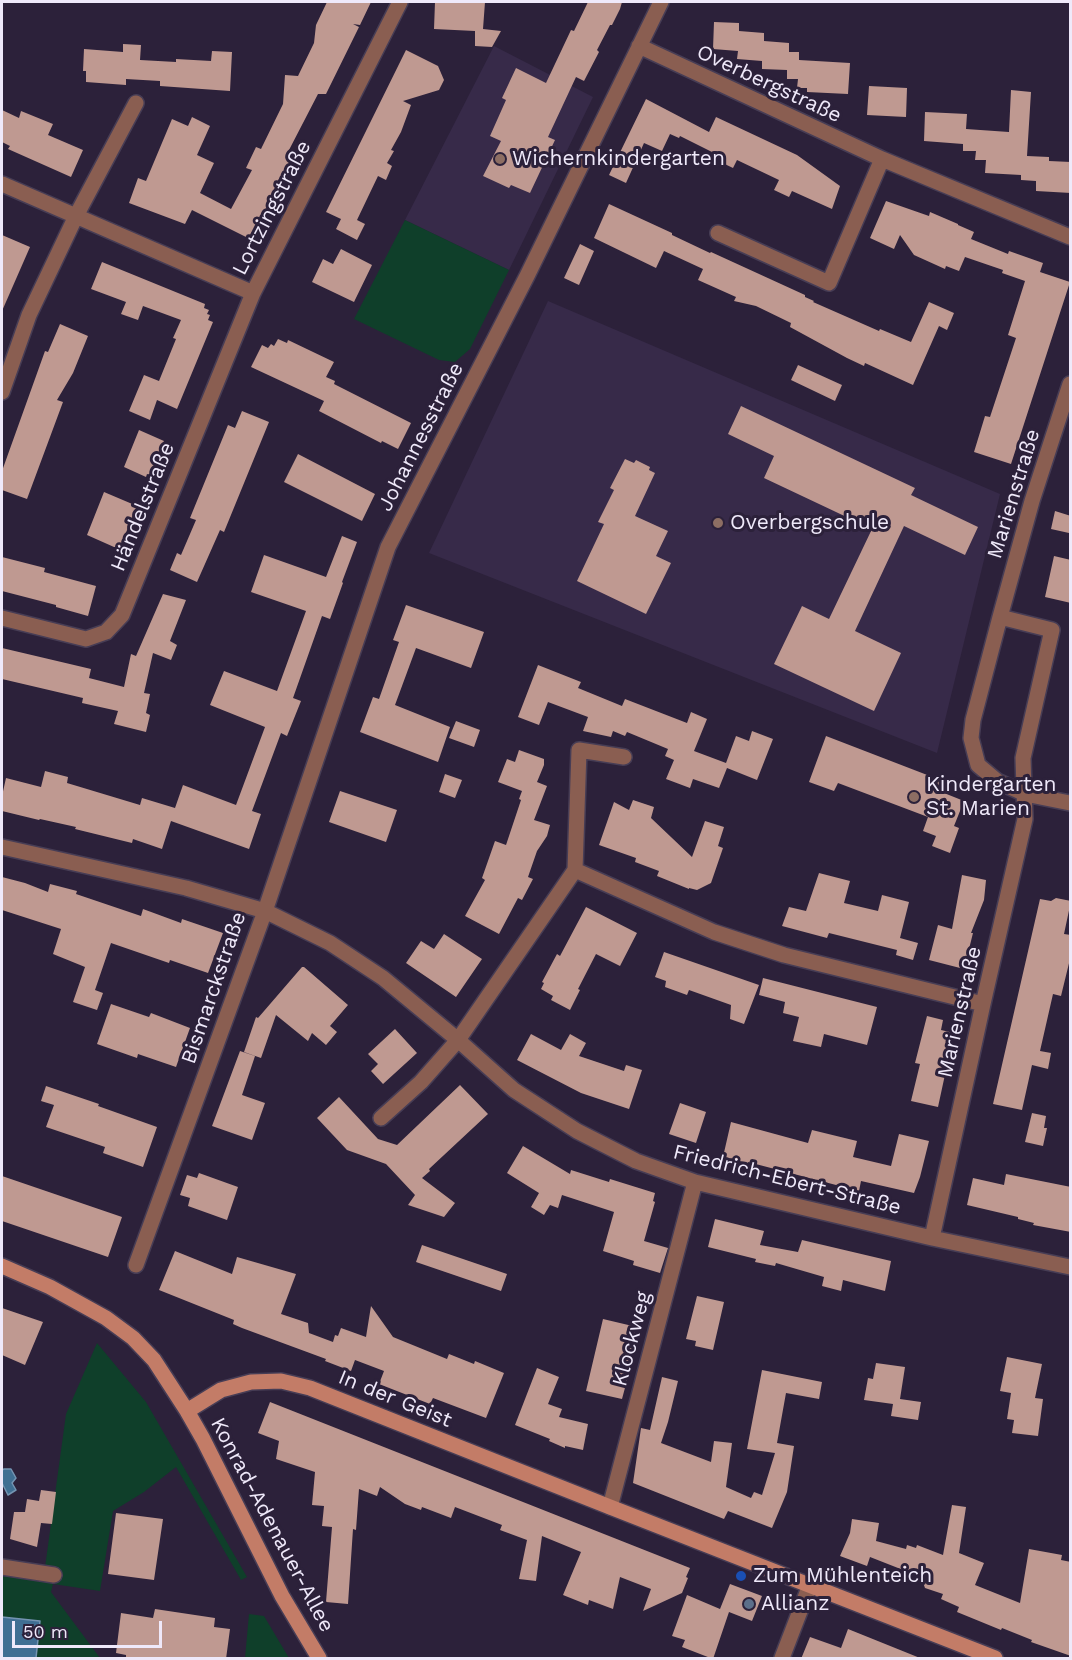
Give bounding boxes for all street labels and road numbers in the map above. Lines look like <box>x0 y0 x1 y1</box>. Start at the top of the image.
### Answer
street label: Overbergstraße <box>693 39 845 129</box>
street label: Lortzingstraße <box>227 137 317 279</box>
street label: Johannesstraße <box>373 358 469 516</box>
street label: Marienstraße <box>982 426 1046 562</box>
street label: Händelstraße <box>106 439 180 575</box>
street label: Bismarckstraße <box>176 909 252 1067</box>
street label: Marienstraße <box>933 944 987 1080</box>
street label: Friedrich-Ebert-Straße <box>670 1139 904 1221</box>
street label: Klockweg <box>607 1289 657 1389</box>
street label: In der Geist <box>335 1365 455 1433</box>
street label: Konrad-Adenauer-Allee <box>205 1413 339 1637</box>

